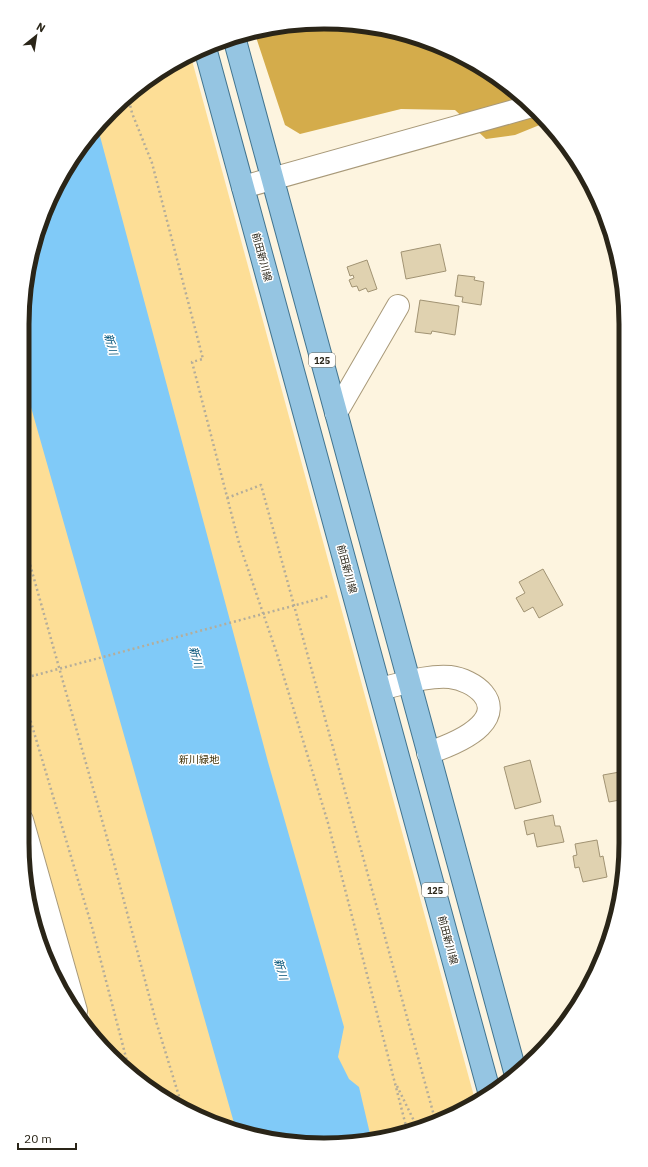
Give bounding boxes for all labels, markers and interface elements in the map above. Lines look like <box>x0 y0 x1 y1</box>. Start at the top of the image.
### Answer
north arrow <box>16 16 56 56</box>
text: N <box>34 19 48 35</box>
street label: 前田新川線 <box>249 231 275 283</box>
water label: 新川 <box>101 332 121 357</box>
road number: 125 <box>309 353 335 367</box>
street label: 前田新川線 <box>334 543 360 595</box>
water label: 新川 <box>186 645 206 670</box>
park label: 新川緑地 <box>179 753 220 766</box>
road number: 125 <box>422 883 448 897</box>
street label: 前田新川線 <box>435 914 461 966</box>
water label: 新川 <box>271 957 291 982</box>
scale bar <box>18 1125 76 1151</box>
text: 20 m <box>24 1131 52 1146</box>

